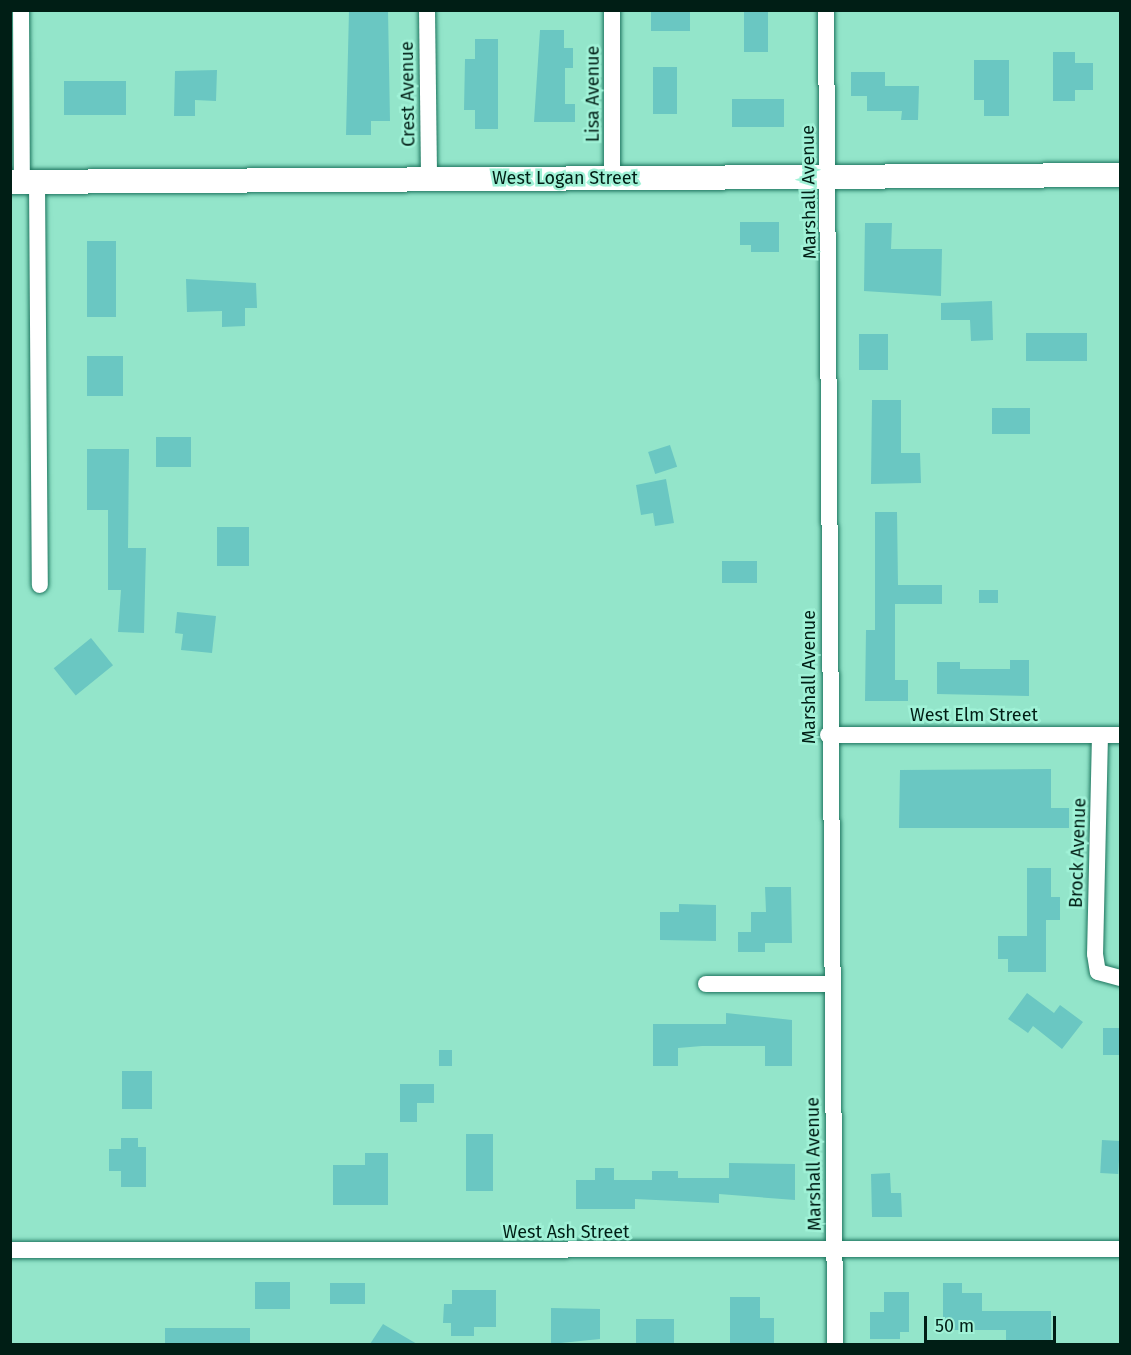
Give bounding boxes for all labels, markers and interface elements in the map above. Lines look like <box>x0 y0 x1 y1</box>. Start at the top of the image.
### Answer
street label: Crest Avenue <box>396 41 420 147</box>
street label: Lisa Avenue <box>582 46 604 142</box>
street label: Marshall Avenue <box>797 125 821 259</box>
street label: West Logan Street <box>492 167 638 189</box>
street label: Marshall Avenue <box>798 610 820 744</box>
street label: West Elm Street <box>910 704 1038 726</box>
street label: Brock Avenue <box>1065 798 1091 908</box>
street label: Marshall Avenue <box>802 1097 826 1231</box>
street label: West Ash Street <box>502 1221 630 1243</box>
scale bar <box>927 1304 1059 1342</box>
text: 50 m <box>935 1315 974 1337</box>

